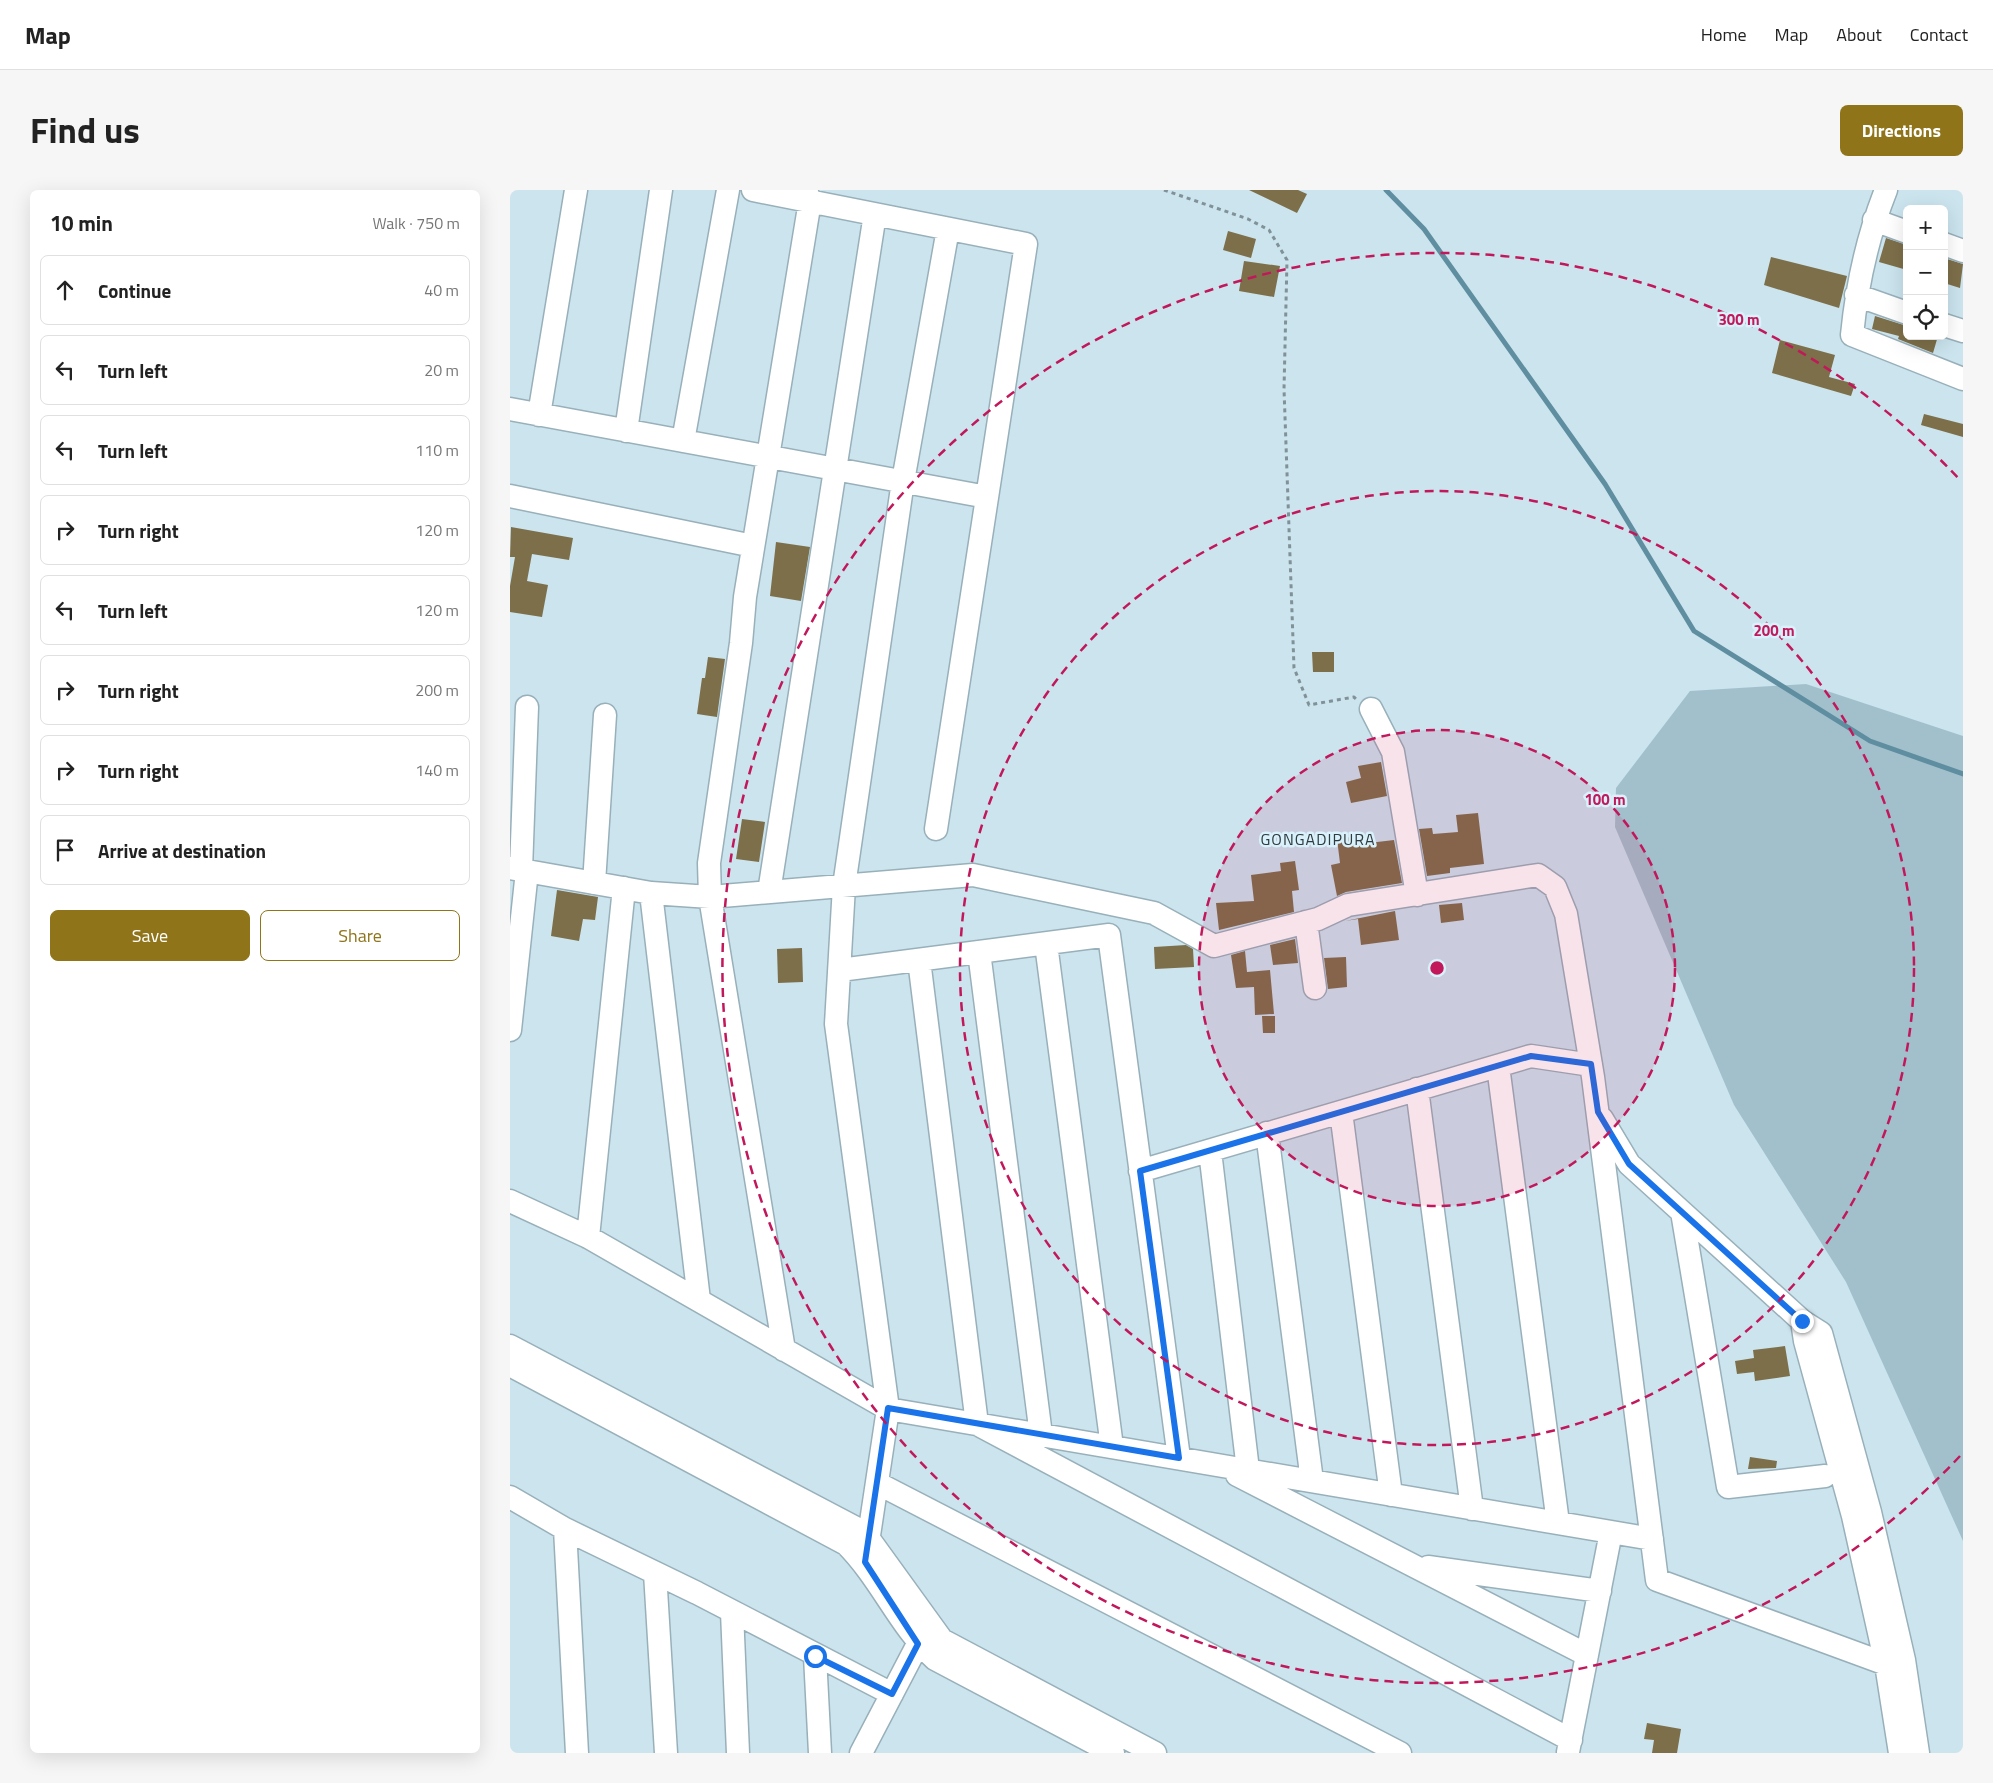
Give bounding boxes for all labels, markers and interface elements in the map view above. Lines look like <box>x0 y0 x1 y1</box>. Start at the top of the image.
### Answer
text: Map <box>25 17 71 53</box>
text: Home <box>1701 21 1747 48</box>
text: Map <box>1775 21 1808 48</box>
text: About <box>1836 21 1882 48</box>
text: Contact <box>1910 21 1968 48</box>
text: Find us <box>30 103 140 157</box>
button: Directions <box>1840 105 1963 156</box>
map controls <box>1903 205 1948 340</box>
button: + <box>1903 205 1948 250</box>
text: 10 min <box>50 207 113 239</box>
text: Walk · 750 m <box>372 211 460 235</box>
button: − <box>1903 250 1948 295</box>
icon: ahead <box>51 276 79 304</box>
text: Continue <box>98 276 171 305</box>
text: 40 m <box>424 278 459 302</box>
button: locate <box>1903 295 1948 340</box>
text: 300 m <box>1718 308 1760 331</box>
icon: left <box>51 356 79 384</box>
text: Turn left <box>98 356 168 385</box>
text: 20 m <box>424 358 459 382</box>
icon: left <box>51 436 79 464</box>
text: Turn left <box>98 436 168 465</box>
text: 110 m <box>415 438 459 462</box>
icon: right <box>51 516 79 544</box>
text: Turn right <box>98 516 179 545</box>
text: 120 m <box>415 518 459 542</box>
icon: left <box>51 596 79 624</box>
text: Turn left <box>98 596 168 625</box>
text: 120 m <box>415 598 459 622</box>
text: 200 m <box>1753 619 1795 642</box>
icon: right <box>51 676 79 704</box>
text: Turn right <box>98 676 179 705</box>
text: 200 m <box>415 678 459 702</box>
icon: right <box>51 756 79 784</box>
text: Turn right <box>98 756 179 785</box>
text: 140 m <box>415 758 459 782</box>
text: 100 m <box>1584 788 1626 811</box>
district label: GONGADIPURA <box>1261 827 1375 851</box>
icon: arrive <box>51 836 79 864</box>
text: Arrive at destination <box>98 836 266 865</box>
button: Save <box>50 910 250 961</box>
button: Share <box>260 910 460 961</box>
centre of rings <box>1428 959 1446 977</box>
route end <box>1791 1310 1814 1333</box>
route start <box>804 1645 827 1668</box>

